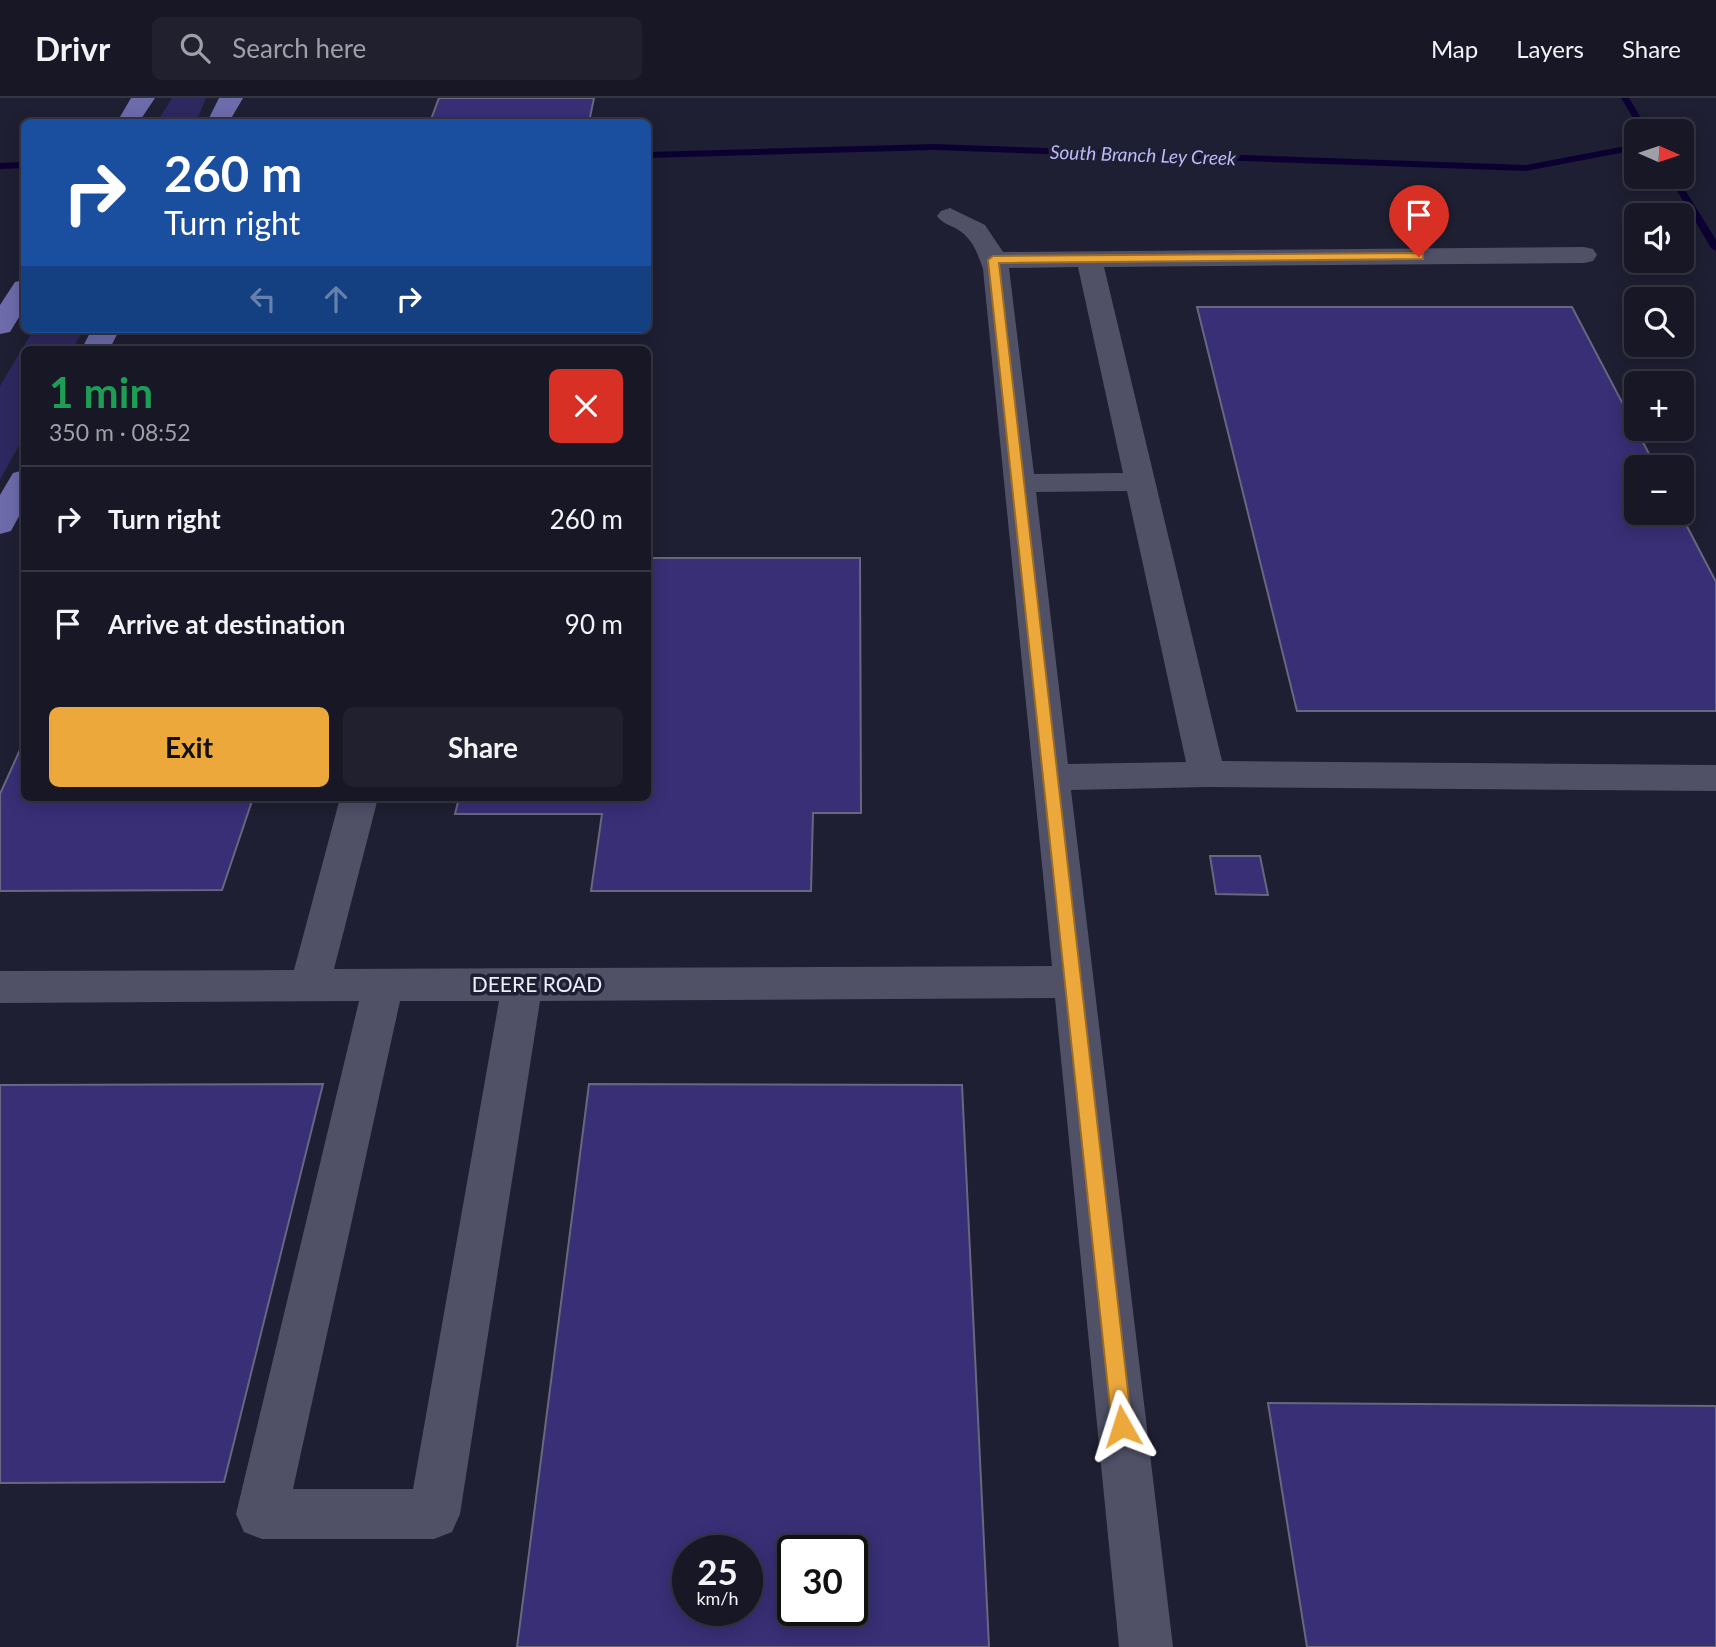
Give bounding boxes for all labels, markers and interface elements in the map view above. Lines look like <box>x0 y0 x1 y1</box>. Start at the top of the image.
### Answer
search box <box>152 17 642 80</box>
text: Drivr <box>35 28 110 68</box>
icon: search <box>176 29 214 67</box>
text: Search here <box>232 32 366 64</box>
text: Map <box>1431 34 1478 63</box>
text: Layers <box>1516 34 1584 63</box>
text: Share <box>1622 34 1681 63</box>
north arrow <box>1624 119 1694 189</box>
map controls <box>1624 119 1694 525</box>
water label: South Branch Ley Creek <box>1050 140 1238 169</box>
text: 260 m <box>164 144 302 202</box>
icon: right <box>49 147 140 238</box>
pin <box>1389 185 1449 257</box>
icon: arrive <box>1400 196 1438 234</box>
text: Turn right <box>164 203 300 242</box>
button: sound <box>1624 203 1694 273</box>
icon: left <box>244 280 282 318</box>
icon: ahead <box>317 280 355 318</box>
icon: right <box>390 280 428 318</box>
button: search <box>1624 287 1694 357</box>
text: 1 min <box>49 367 153 417</box>
button: close <box>549 369 623 443</box>
button: + <box>1624 371 1694 441</box>
text: 350 m · 08:52 <box>49 418 191 446</box>
button: − <box>1624 455 1694 525</box>
icon: right <box>49 500 87 538</box>
text: Turn right <box>108 503 221 535</box>
text: 260 m <box>550 503 623 535</box>
icon: arrive <box>49 605 87 643</box>
text: Arrive at destination <box>108 608 345 640</box>
text: 90 m <box>565 608 623 640</box>
button: Exit <box>49 707 329 787</box>
button: Share <box>343 707 623 787</box>
street label: DEERE ROAD <box>472 971 602 996</box>
position arrow <box>1085 1389 1159 1463</box>
speed limit sign: 30 <box>777 1535 868 1626</box>
text: 25 <box>697 1550 738 1592</box>
text: km/h <box>696 1587 739 1609</box>

